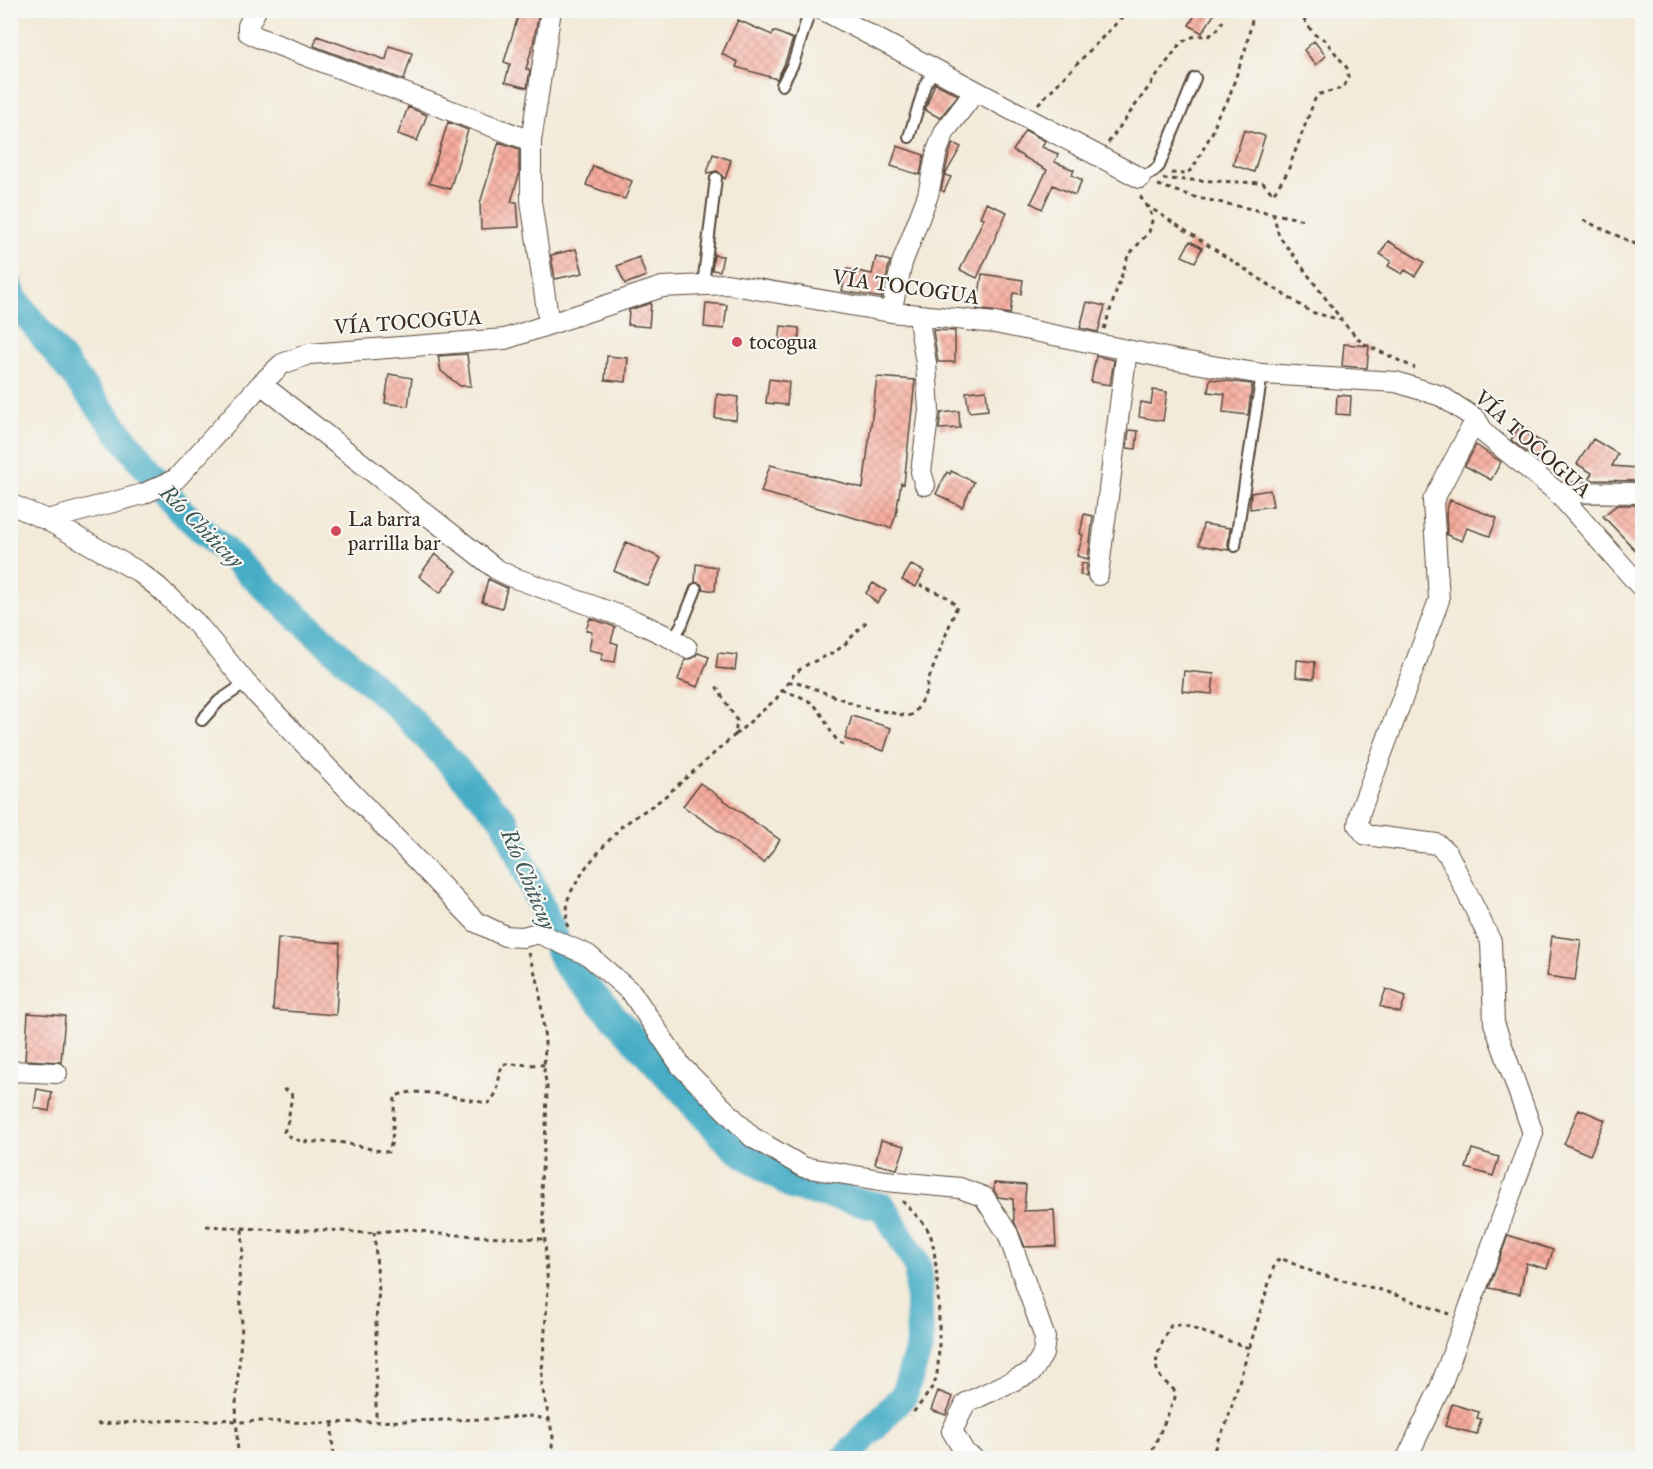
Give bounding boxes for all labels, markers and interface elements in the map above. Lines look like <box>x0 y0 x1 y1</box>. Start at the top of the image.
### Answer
street label: VÍA TOCOGUA <box>830 263 981 310</box>
street label: VÍA TOCOGUA <box>332 303 483 340</box>
place label: tocogua <box>749 329 817 355</box>
marker: tocogua <box>730 335 744 349</box>
street label: VÍA TOCOGUA <box>1468 383 1597 503</box>
water label: Río Chiticuy <box>154 478 250 574</box>
place label: La barra parrilla bar <box>347 506 441 556</box>
marker: La barra parrilla bar <box>329 524 343 538</box>
water label: Río Chiticuy <box>495 824 562 935</box>

